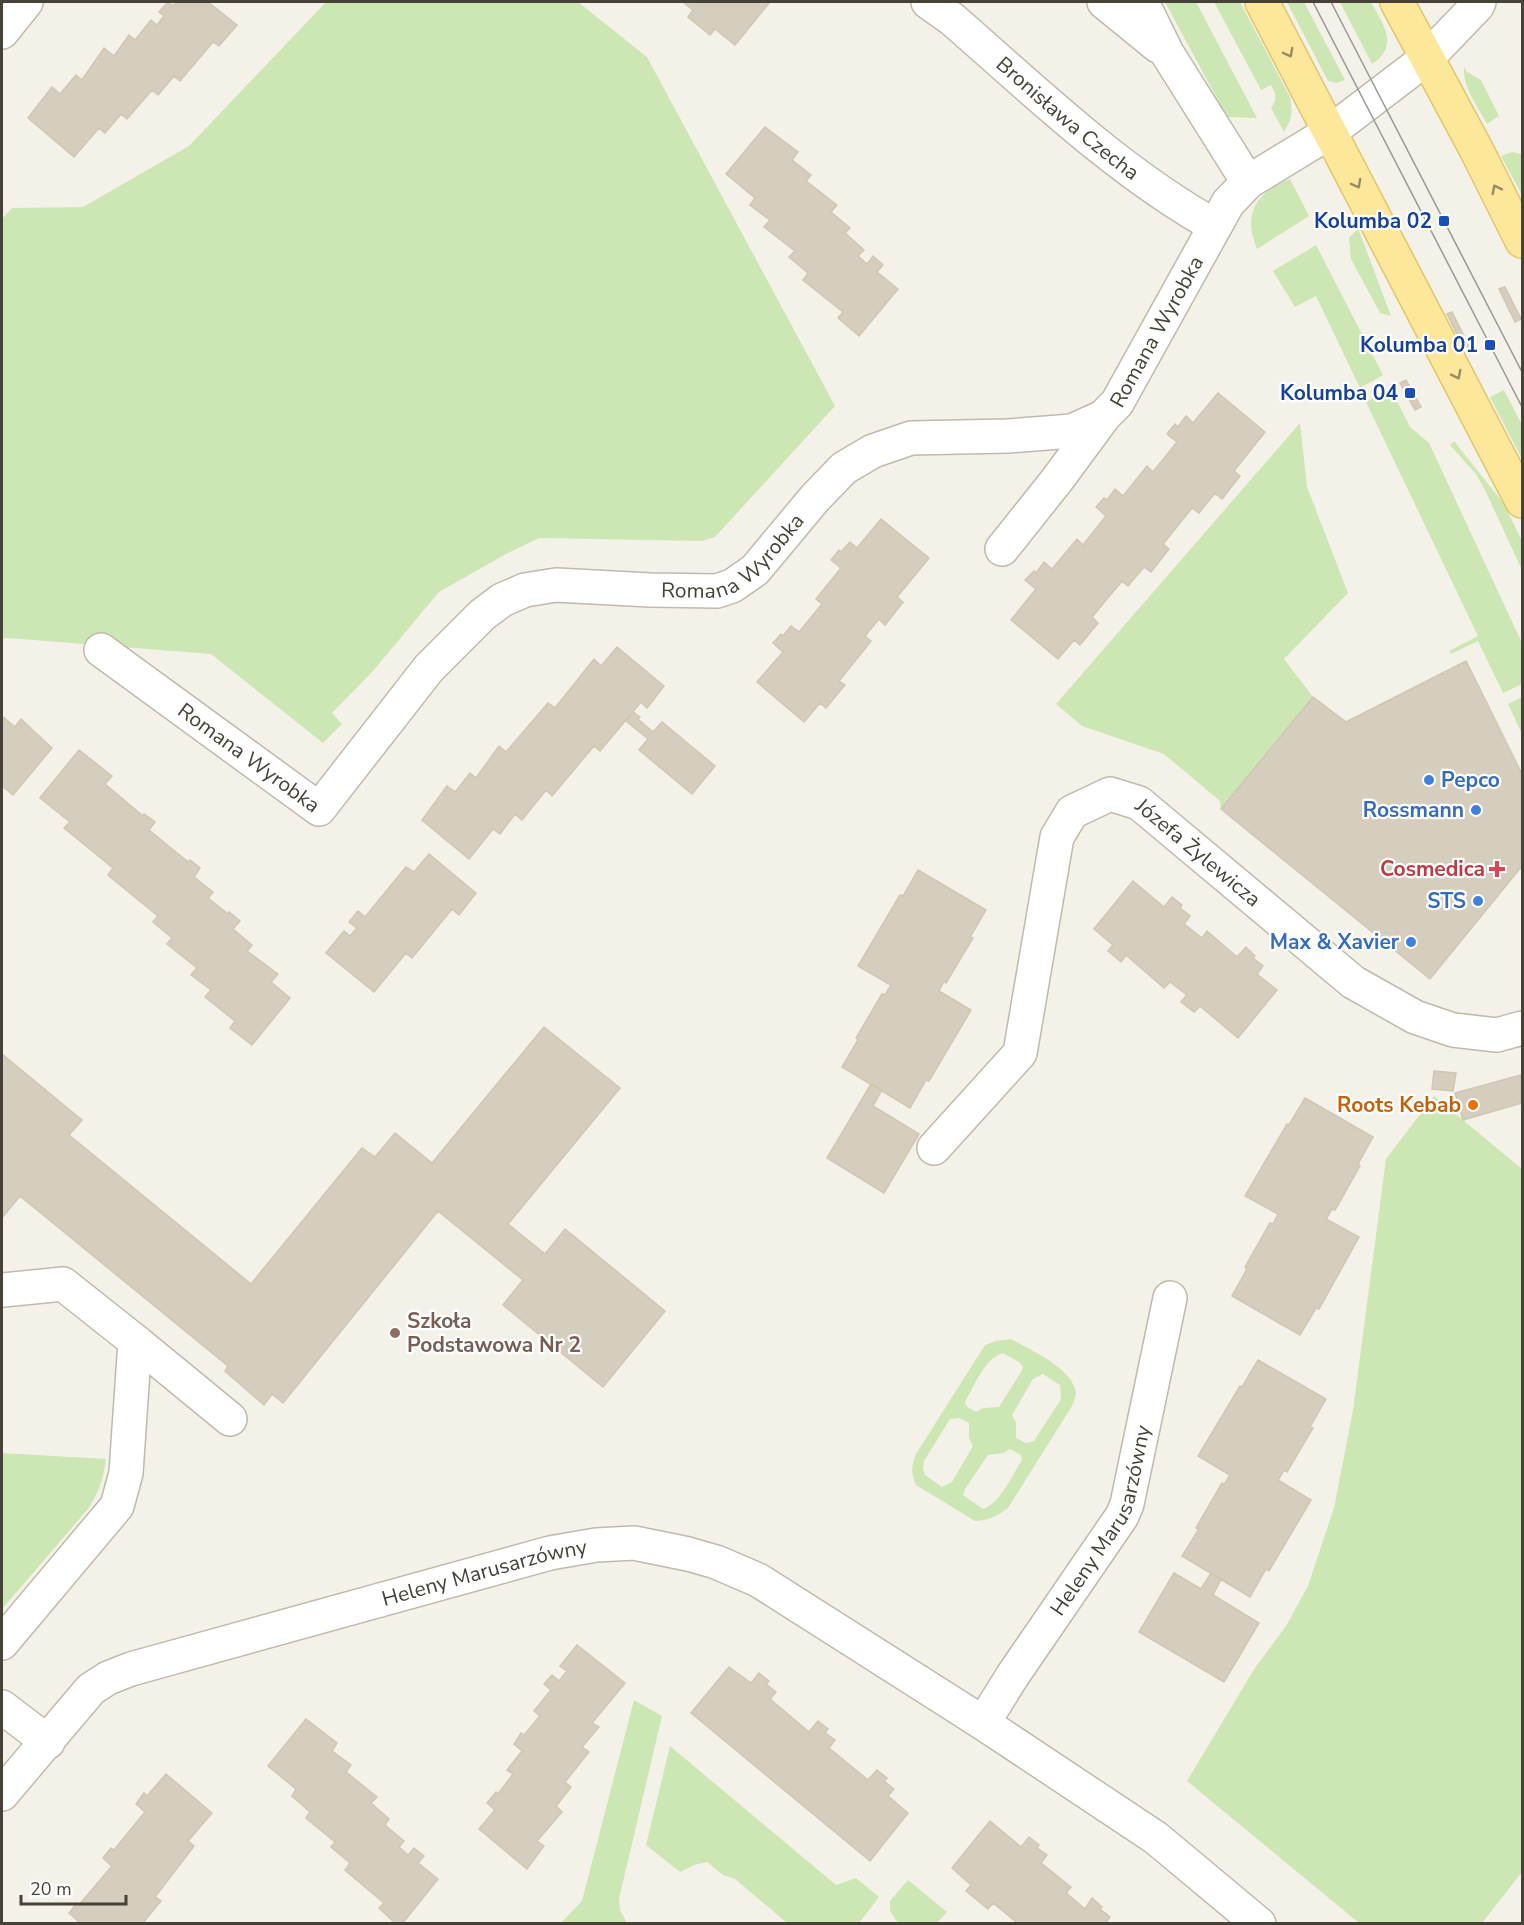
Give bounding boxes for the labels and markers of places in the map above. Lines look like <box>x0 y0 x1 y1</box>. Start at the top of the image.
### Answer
place label: Kolumba 02 <box>1314 207 1432 235</box>
marker: Kolumba 02 <box>1437 214 1451 228</box>
place label: Kolumba 01 <box>1360 331 1478 359</box>
marker: Kolumba 01 <box>1483 338 1497 352</box>
place label: Kolumba 04 <box>1280 379 1398 407</box>
marker: Kolumba 04 <box>1403 386 1417 400</box>
place label: Pepco <box>1441 766 1500 794</box>
marker: Pepco <box>1422 773 1436 787</box>
place label: Rossmann <box>1363 796 1464 824</box>
marker: Rossmann <box>1469 803 1483 817</box>
place label: Cosmedica <box>1380 855 1485 883</box>
marker: Cosmedica <box>1490 862 1504 876</box>
place label: STS <box>1427 887 1466 915</box>
marker: STS <box>1471 894 1485 908</box>
place label: Max & Xavier <box>1270 928 1400 956</box>
marker: Max & Xavier <box>1404 935 1418 949</box>
place label: Roots Kebab <box>1337 1091 1461 1119</box>
marker: Roots Kebab <box>1466 1098 1480 1112</box>
place label: Szkoła Podstawowa Nr 2 <box>407 1307 581 1359</box>
marker: Szkoła Podstawowa Nr 2 <box>388 1326 402 1340</box>

